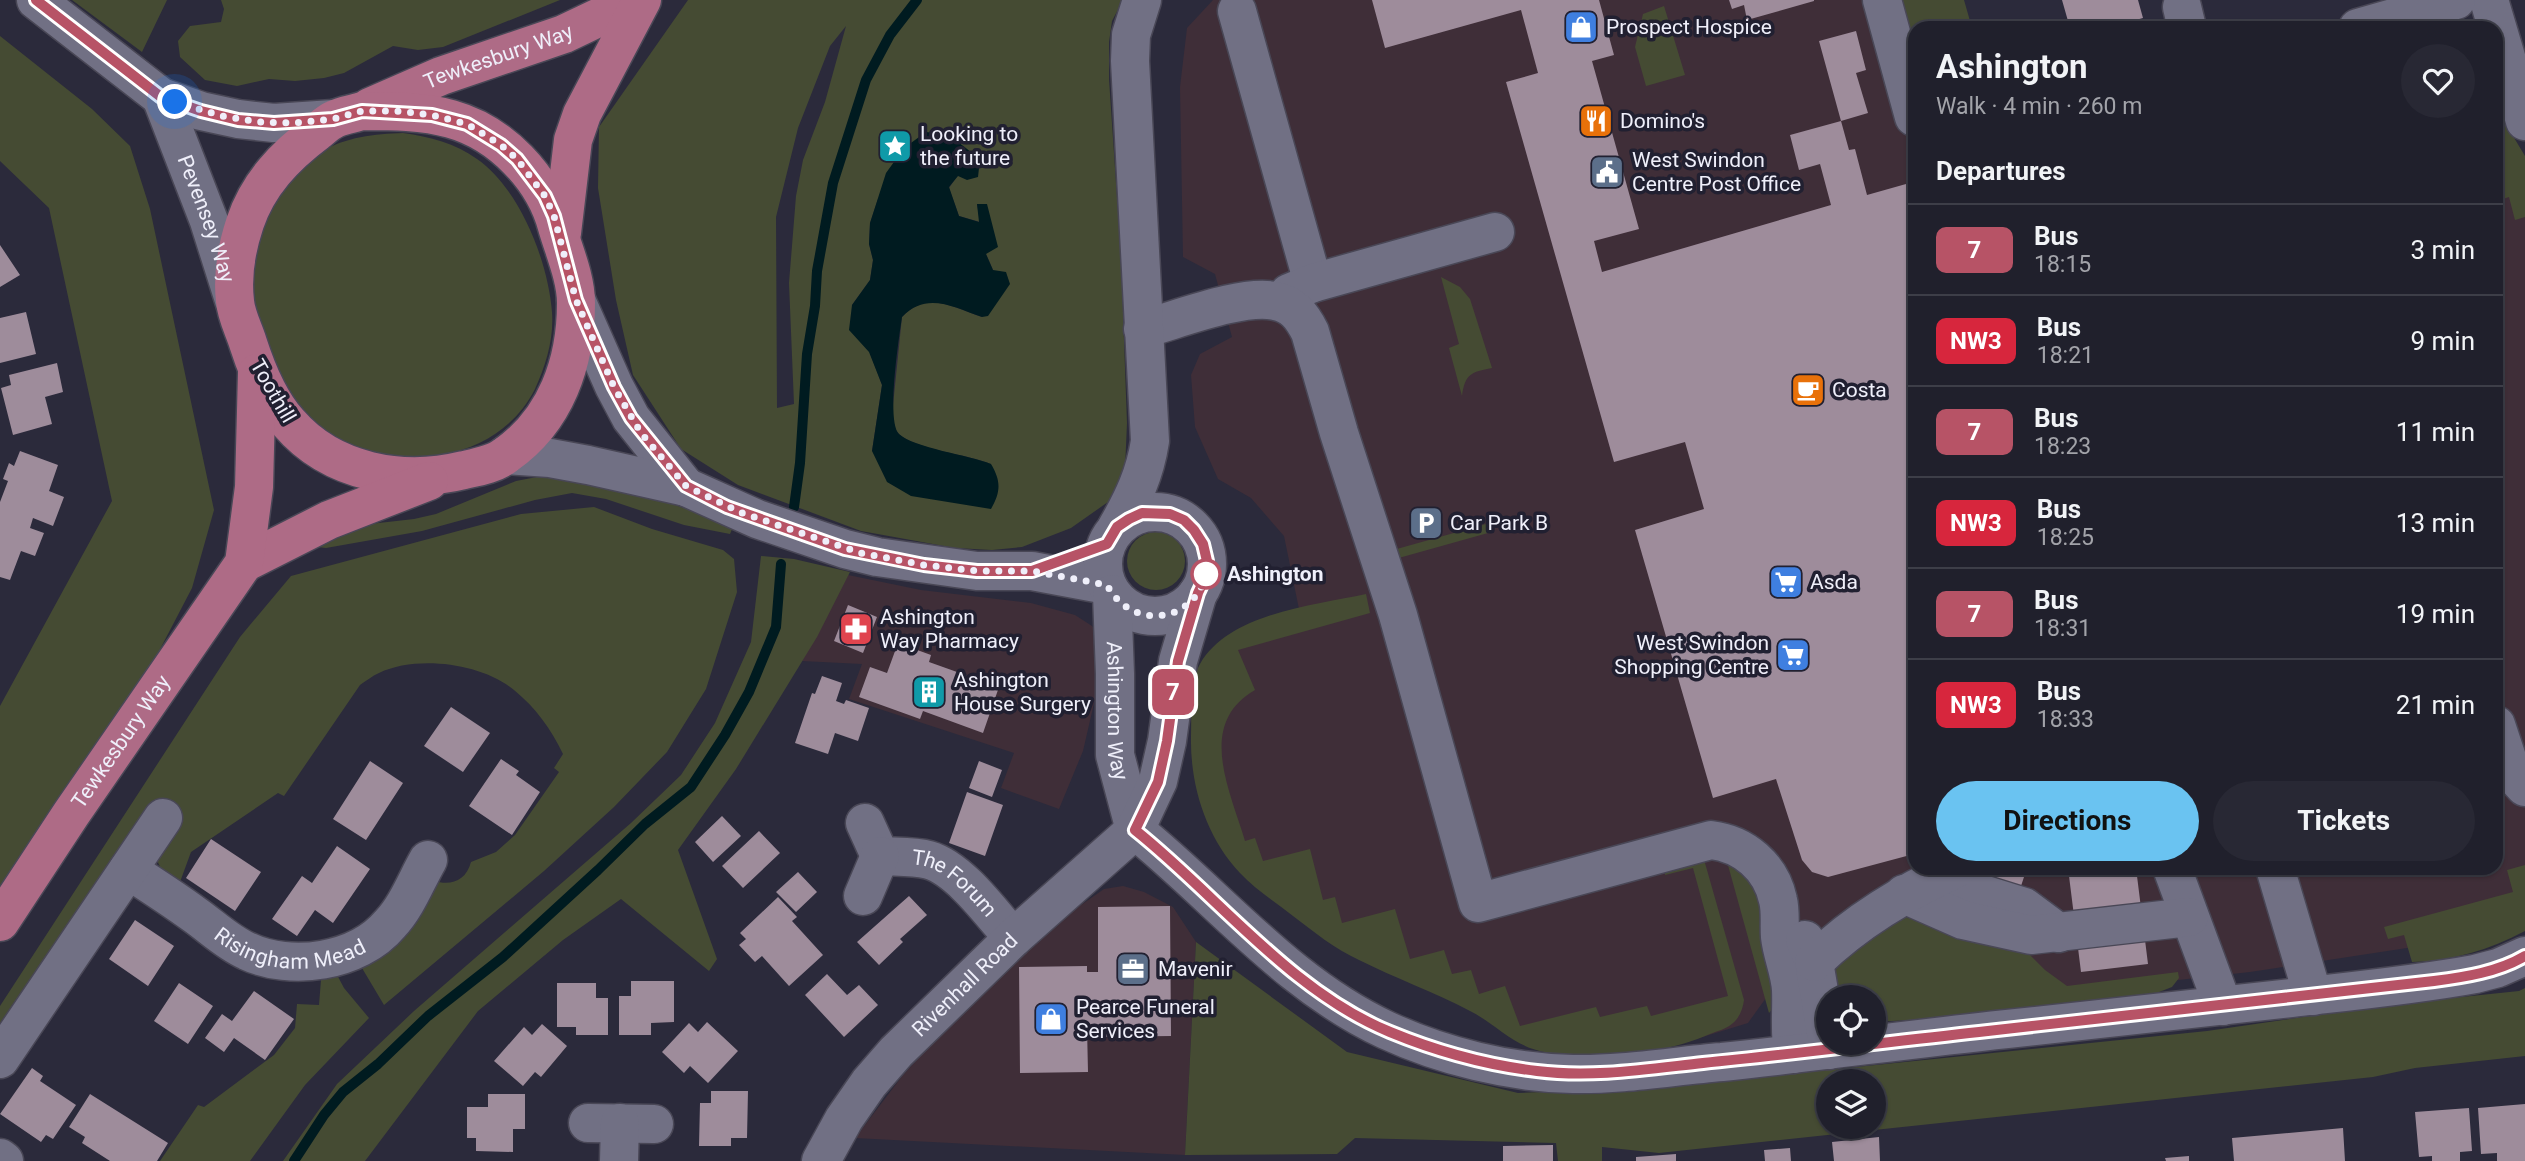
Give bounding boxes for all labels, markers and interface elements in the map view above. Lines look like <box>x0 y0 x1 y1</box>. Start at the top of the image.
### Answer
shop icon: Prospect Hospice <box>1562 8 1600 46</box>
place label: Prospect Hospice <box>1606 15 1772 39</box>
street label: Tewkesbury Way <box>420 19 577 94</box>
button: heart <box>2401 44 2475 118</box>
text: Ashington <box>1936 47 2088 86</box>
your location <box>157 84 192 119</box>
text: Walk · 4 min · 260 m <box>1936 93 2142 120</box>
restaurant icon: Domino's <box>1577 102 1615 140</box>
place label: Domino's <box>1620 109 1705 133</box>
place label: Looking to the future <box>920 122 1018 170</box>
place icon: Looking to the future <box>876 127 914 165</box>
place label: West Swindon Centre Post Office <box>1632 148 1801 196</box>
street label: Pevensey Way <box>173 152 240 285</box>
public building icon: West Swindon Centre Post Office <box>1588 153 1626 191</box>
text: Departures <box>1936 156 2066 186</box>
text: Bus <box>2034 221 2079 251</box>
text: 3 min <box>2410 235 2475 265</box>
text: 7 <box>1968 236 1981 264</box>
text: 18:15 <box>2034 251 2091 278</box>
text: Bus <box>2037 312 2081 342</box>
text: 9 min <box>2410 326 2475 356</box>
text: NW3 <box>1950 327 2002 355</box>
text: 18:21 <box>2037 342 2094 369</box>
street label: Toothill <box>245 355 301 427</box>
cafe icon: Costa <box>1789 371 1827 409</box>
place label: Costa <box>1832 378 1887 402</box>
text: Bus <box>2034 403 2079 433</box>
text: 11 min <box>2396 417 2475 447</box>
text: 7 <box>1968 418 1981 446</box>
text: 18:23 <box>2034 433 2091 460</box>
text: Bus <box>2037 494 2081 524</box>
parking icon: Car Park B <box>1407 504 1445 542</box>
text: 13 min <box>2396 508 2475 538</box>
text: NW3 <box>1950 509 2002 537</box>
place label: Car Park B <box>1450 511 1548 535</box>
text: 18:25 <box>2037 524 2094 551</box>
marker: Ashington <box>1191 559 1221 589</box>
place label: Ashington <box>1227 562 1323 586</box>
supermarket icon: Asda <box>1767 563 1805 601</box>
place label: Asda <box>1810 570 1858 594</box>
text: Bus <box>2034 585 2079 615</box>
text: 19 min <box>2396 599 2475 629</box>
text: 7 <box>1968 600 1981 628</box>
place label: Ashington Way Pharmacy <box>880 605 1019 653</box>
pharmacy icon: Ashington Way Pharmacy <box>837 610 875 648</box>
text: 18:31 <box>2034 615 2091 642</box>
place label: West Swindon Shopping Centre <box>1614 631 1769 679</box>
supermarket icon: West Swindon Shopping Centre <box>1774 636 1812 674</box>
street label: Ashington Way <box>1102 641 1133 783</box>
place label: Ashington House Surgery <box>954 668 1091 716</box>
line badge: 7 <box>1150 669 1196 715</box>
street label: Tewkesbury Way <box>67 671 175 813</box>
building icon: Ashington House Surgery <box>910 673 948 711</box>
text: Bus <box>2037 676 2081 706</box>
text: 7 <box>1166 678 1180 706</box>
text: 21 min <box>2396 690 2475 720</box>
text: NW3 <box>1950 691 2002 719</box>
text: 18:33 <box>2037 706 2094 733</box>
button: Directions <box>1936 781 2199 861</box>
button: Tickets <box>2213 781 2475 861</box>
street label: The Forum <box>911 845 1002 921</box>
street label: Risingham Mead <box>210 922 370 974</box>
street label: Rivenhall Road <box>907 928 1023 1041</box>
office icon: Mavenir <box>1114 950 1152 988</box>
place label: Mavenir <box>1158 957 1233 981</box>
map controls <box>1816 985 1886 1139</box>
button: locate <box>1816 985 1886 1055</box>
place label: Pearce Funeral Services <box>1076 995 1215 1043</box>
shop icon: Pearce Funeral Services <box>1032 1000 1070 1038</box>
button: layers <box>1816 1069 1886 1139</box>

